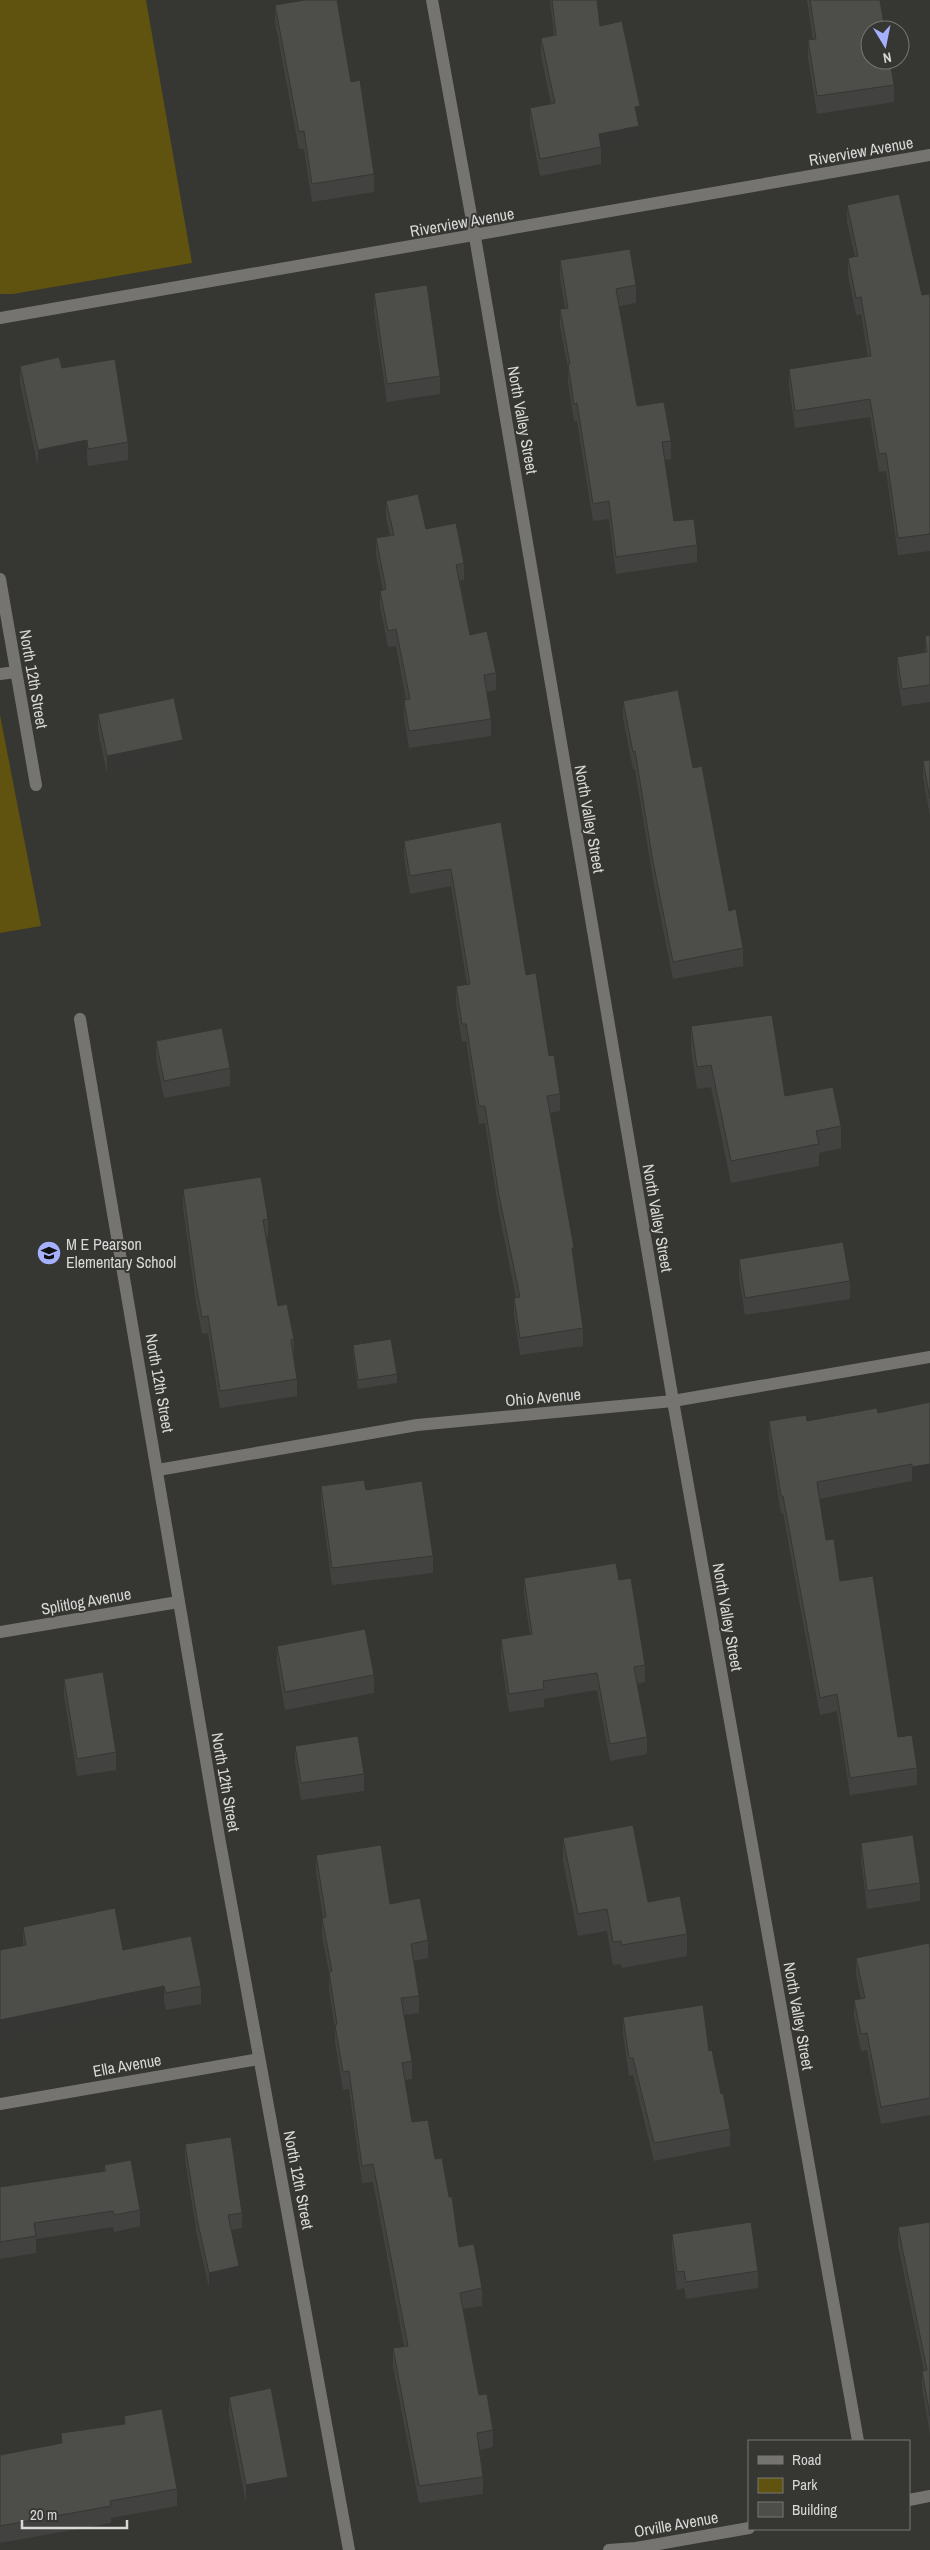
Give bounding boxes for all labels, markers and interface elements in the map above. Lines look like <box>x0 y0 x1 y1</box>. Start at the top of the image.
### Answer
north arrow <box>860 20 910 70</box>
text: N <box>882 48 893 67</box>
street label: Riverview Avenue <box>807 131 915 171</box>
street label: Riverview Avenue <box>408 202 516 242</box>
street label: North Valley Street <box>503 364 543 476</box>
street label: North 12th Street <box>14 628 54 730</box>
street label: North Valley Street <box>570 763 610 875</box>
street label: North Valley Street <box>638 1162 678 1274</box>
place label: M E Pearson Elementary School <box>66 1233 176 1273</box>
school or university icon: M E Pearson Elementary School <box>36 1240 62 1266</box>
street label: North 12th Street <box>140 1332 180 1434</box>
street label: Ohio Avenue <box>504 1383 582 1411</box>
street label: North Valley Street <box>708 1561 748 1673</box>
street label: Splitlog Avenue <box>39 1582 133 1620</box>
street label: North 12th Street <box>206 1731 246 1833</box>
street label: North Valley Street <box>779 1960 819 2072</box>
street label: Ella Avenue <box>91 2048 163 2082</box>
street label: North 12th Street <box>279 2129 319 2231</box>
legend <box>748 2440 910 2530</box>
text: Road <box>792 2449 821 2470</box>
text: Park <box>792 2474 818 2495</box>
scale bar <box>22 2498 128 2530</box>
text: Building <box>792 2499 837 2520</box>
text: 20 m <box>30 2504 57 2525</box>
street label: Orville Avenue <box>632 2506 720 2542</box>

